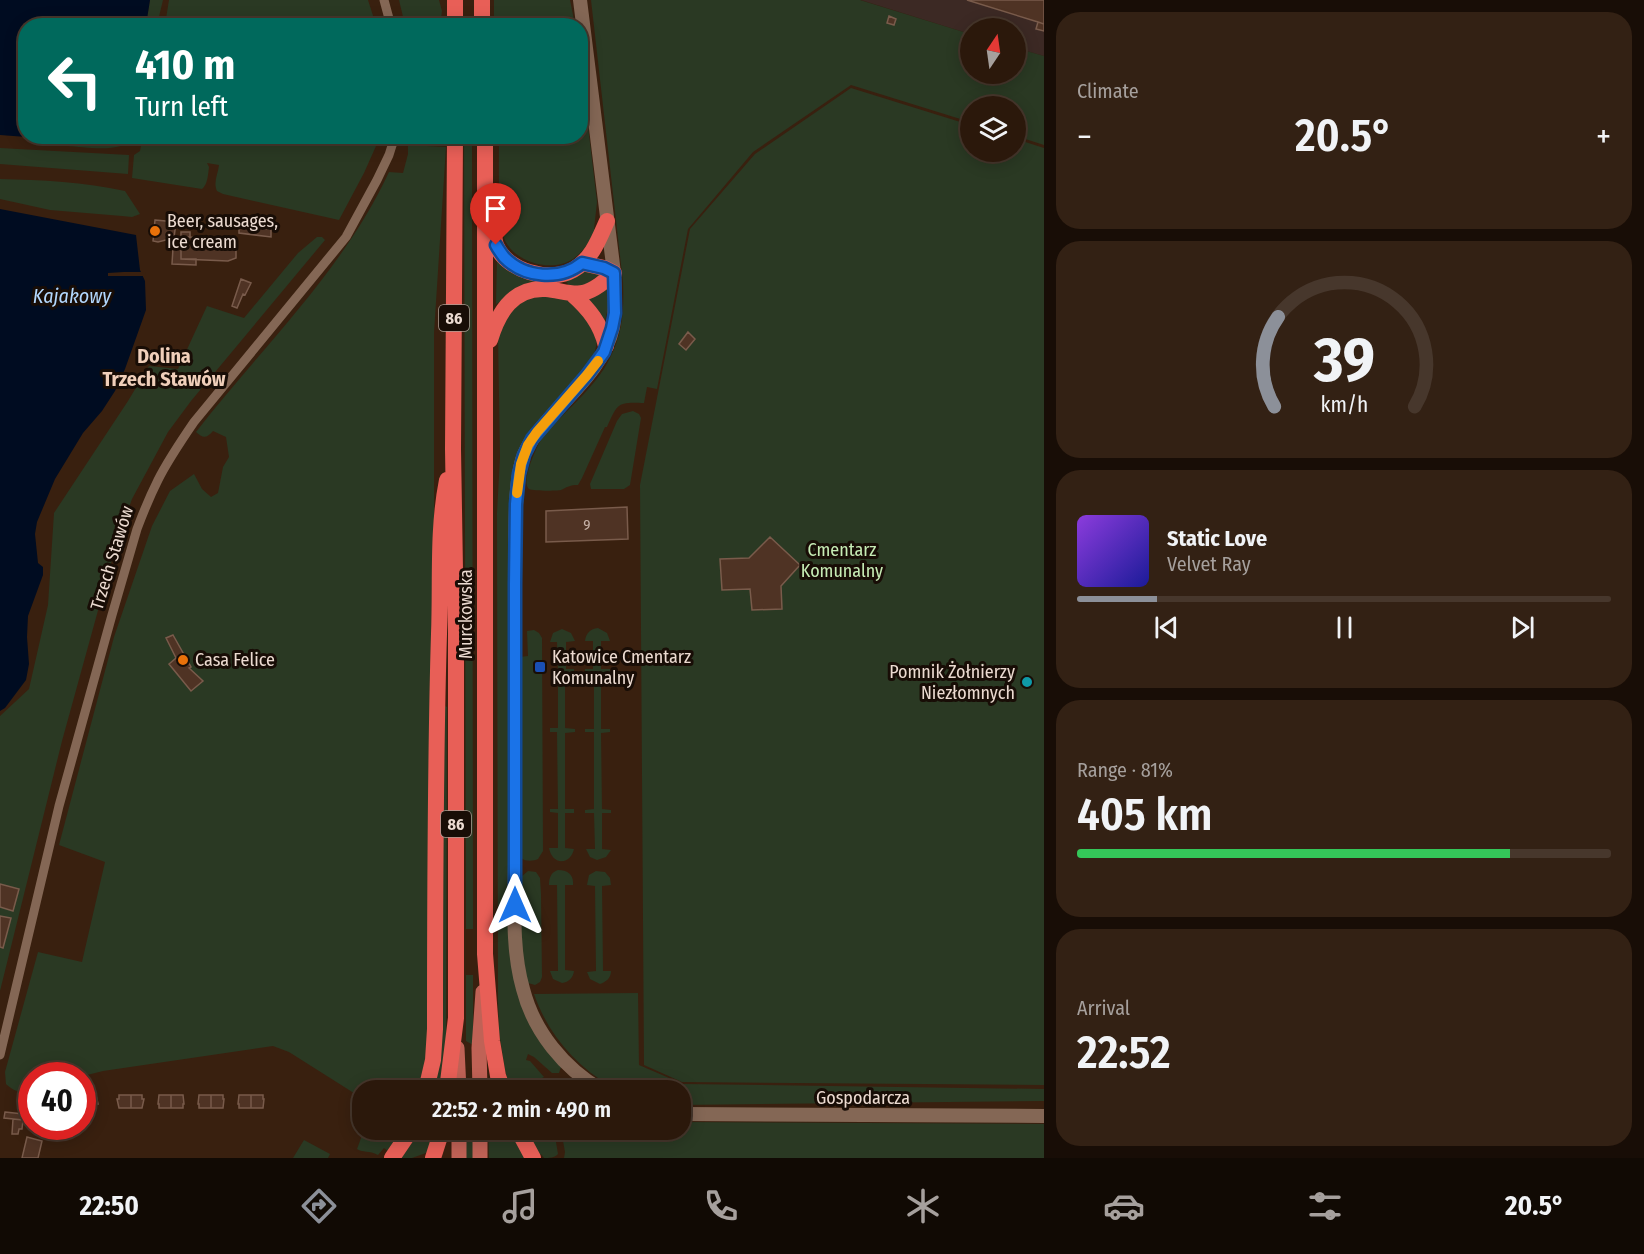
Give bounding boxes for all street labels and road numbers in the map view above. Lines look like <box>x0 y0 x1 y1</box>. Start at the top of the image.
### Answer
road number: 86 <box>439 305 469 331</box>
street label: Trzech Stawów <box>86 503 138 613</box>
street label: Murckowska <box>455 569 477 659</box>
road number: 86 <box>441 811 471 837</box>
street label: Gospodarcza <box>816 1087 910 1109</box>

